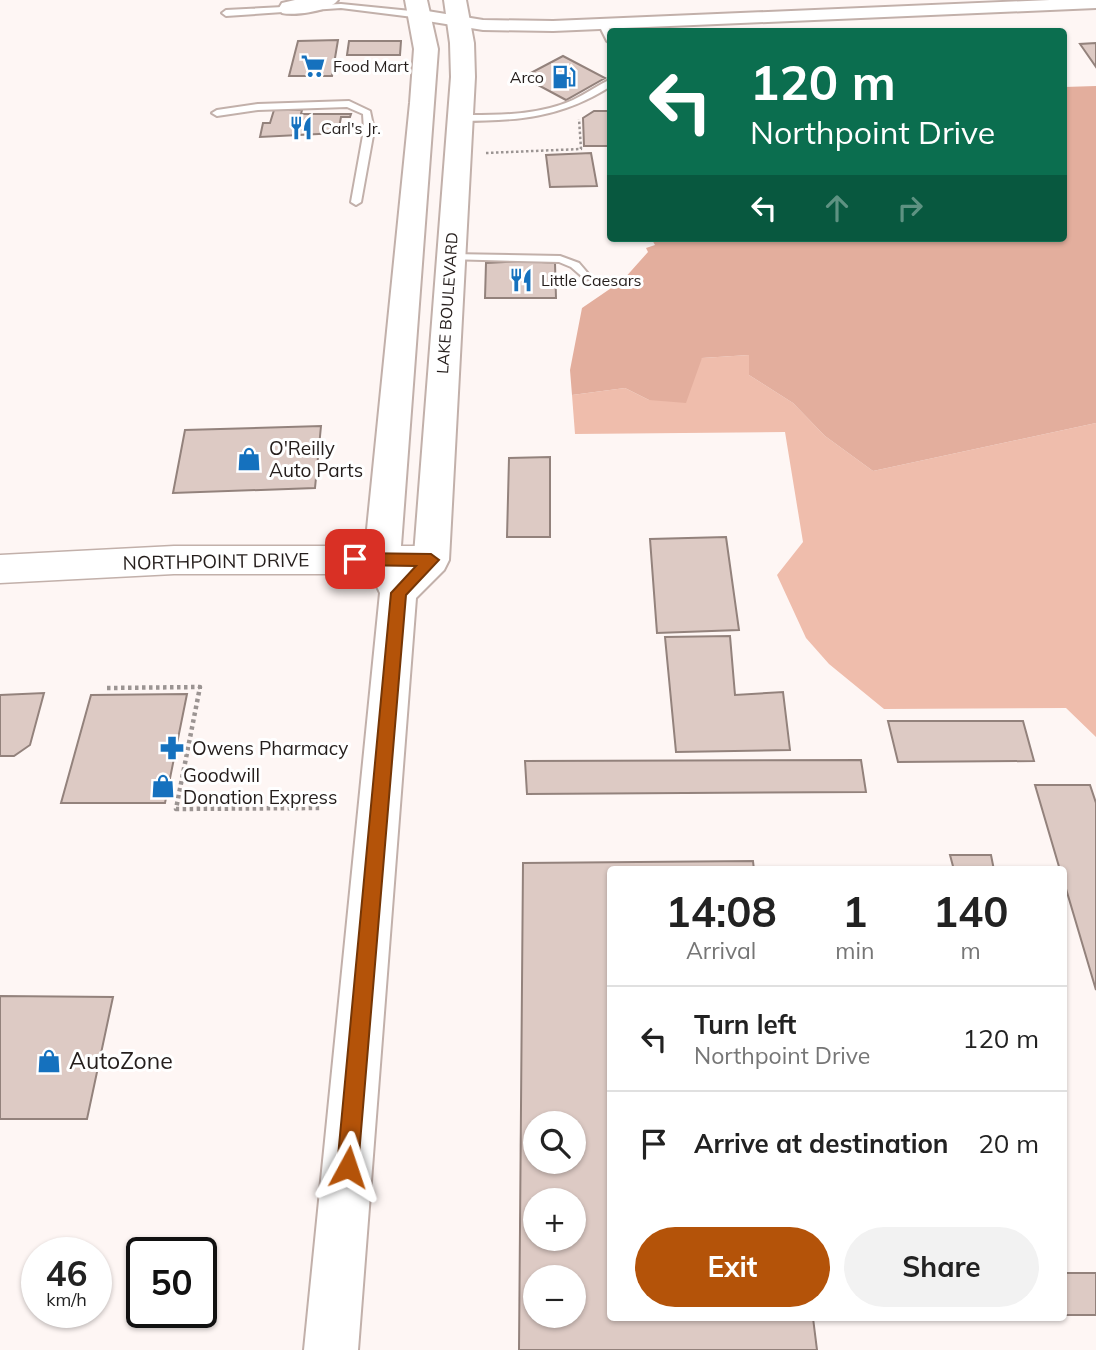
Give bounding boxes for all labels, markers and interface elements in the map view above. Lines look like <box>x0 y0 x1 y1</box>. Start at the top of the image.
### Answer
text: 120 m <box>750 51 896 112</box>
supermarket icon: Food Mart <box>299 52 327 80</box>
place label: Food Mart <box>333 56 409 76</box>
icon: left <box>635 56 726 147</box>
fuel station icon: Arco <box>550 63 578 91</box>
place label: Arco <box>510 67 544 87</box>
text: Northpoint Drive <box>750 112 995 152</box>
restaurant icon: Carl's Jr. <box>287 114 315 142</box>
place label: Carl's Jr. <box>321 118 381 138</box>
icon: left <box>745 189 783 227</box>
icon: ahead <box>818 189 856 227</box>
icon: right <box>891 189 929 227</box>
street label: LAKE BOULEVARD <box>432 232 462 374</box>
restaurant icon: Little Caesars <box>507 266 535 294</box>
place label: Little Caesars <box>541 270 641 290</box>
place label: O'Reilly Auto Parts <box>269 436 363 482</box>
shop icon: O'Reilly Auto Parts <box>235 445 263 473</box>
pin <box>325 529 385 589</box>
icon: arrive <box>336 540 374 578</box>
street label: NORTHPOINT DRIVE <box>122 547 310 575</box>
pharmacy icon: Owens Pharmacy <box>158 734 186 762</box>
place label: Owens Pharmacy <box>192 736 348 760</box>
place label: Goodwill Donation Express <box>183 763 337 809</box>
shop icon: Goodwill Donation Express <box>149 772 177 800</box>
text: 14:08 <box>666 885 777 938</box>
text: 1 <box>842 885 867 938</box>
text: 140 <box>933 885 1008 938</box>
text: Arrival <box>686 936 756 965</box>
text: min <box>835 936 874 965</box>
text: m <box>961 936 981 965</box>
text: Turn left <box>694 1008 796 1041</box>
icon: left <box>635 1020 673 1058</box>
text: 120 m <box>963 1022 1039 1055</box>
text: Northpoint Drive <box>694 1041 870 1070</box>
place label: AutoZone <box>69 1046 173 1075</box>
shop icon: AutoZone <box>35 1047 63 1075</box>
map controls <box>523 1111 586 1328</box>
button: search <box>523 1111 586 1174</box>
icon: arrive <box>635 1125 673 1163</box>
text: Arrive at destination <box>694 1127 949 1160</box>
text: 20 m <box>978 1127 1039 1160</box>
position arrow <box>311 1130 385 1204</box>
button: + <box>523 1188 586 1251</box>
button: Exit <box>635 1227 830 1307</box>
button: Share <box>844 1227 1039 1307</box>
speed limit sign: 50 <box>126 1237 217 1328</box>
text: 46 <box>45 1251 88 1295</box>
button: − <box>523 1265 586 1328</box>
text: km/h <box>46 1288 87 1311</box>

